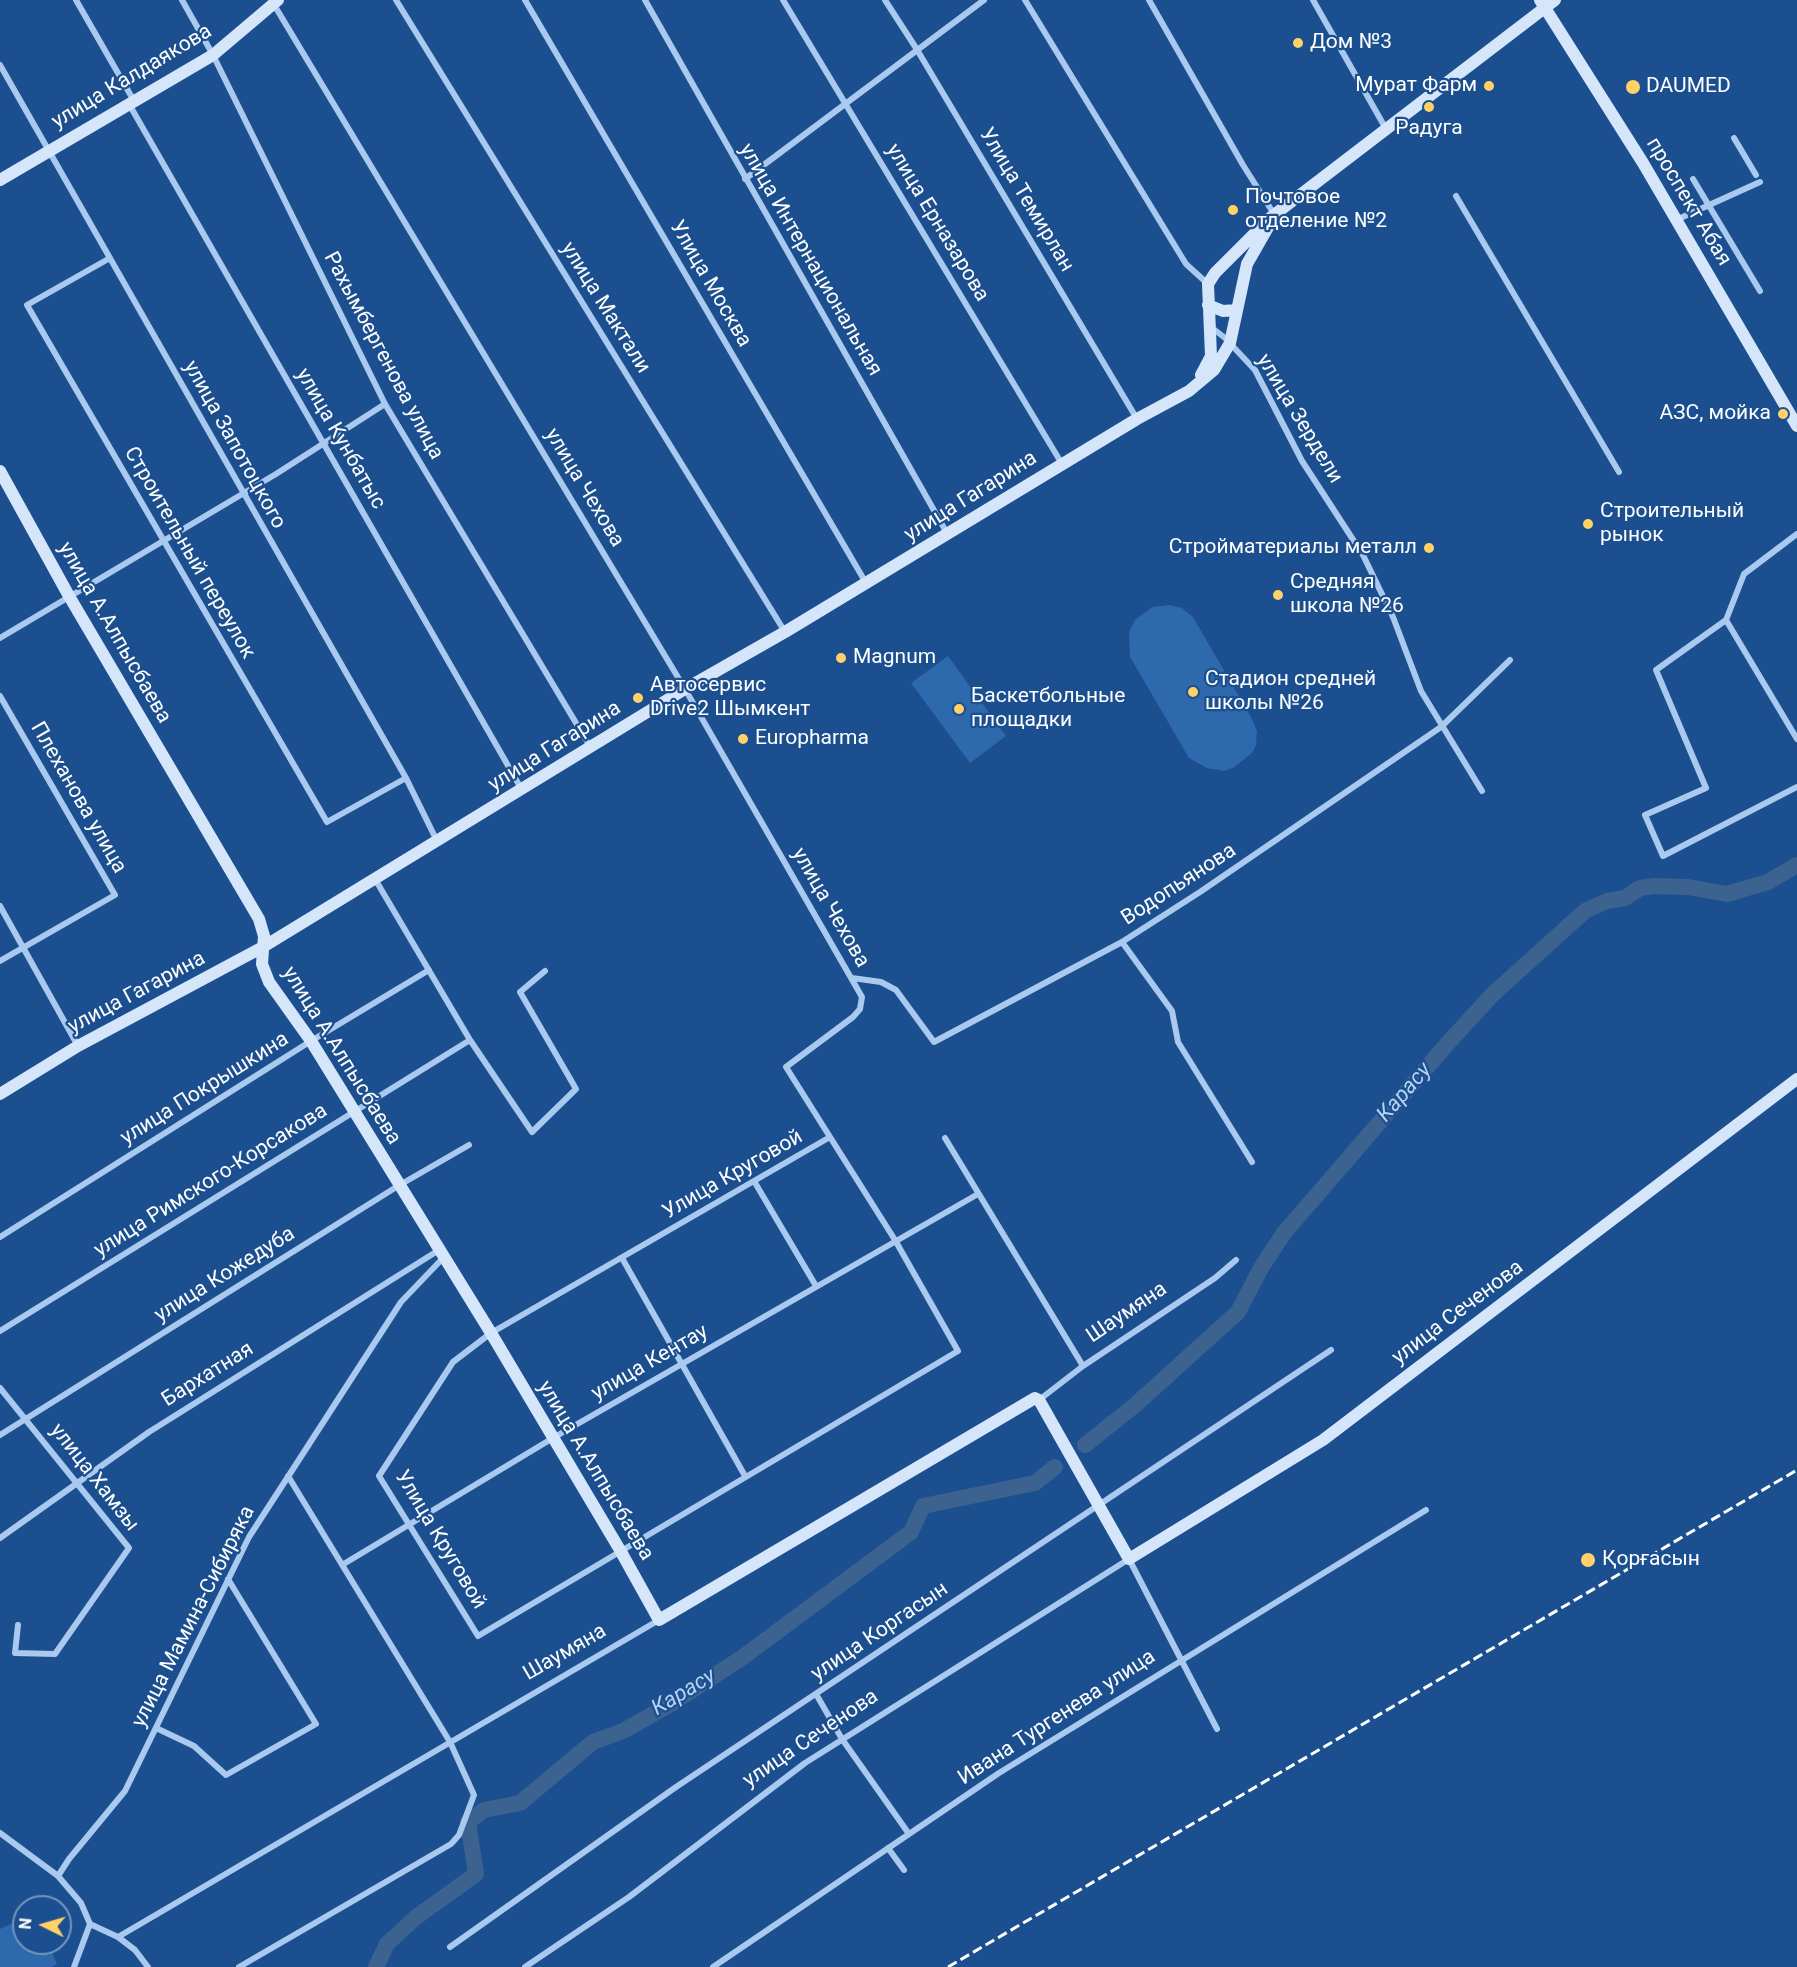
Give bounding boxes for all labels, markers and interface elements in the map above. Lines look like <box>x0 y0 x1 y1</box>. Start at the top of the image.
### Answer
street label: улица Калдаякова <box>47 19 217 135</box>
place label: Дом №3 <box>1310 30 1392 56</box>
marker: Дом №3 <box>1291 36 1305 50</box>
place label: Мурат Фарм <box>1355 73 1477 99</box>
place label: DAUMED <box>1646 74 1731 100</box>
marker: DAUMED <box>1624 78 1642 96</box>
marker: Мурат Фарм <box>1482 79 1496 93</box>
marker: Радуга <box>1422 100 1436 114</box>
place label: Радуга <box>1395 116 1463 142</box>
street label: Улица Темирлан <box>973 123 1079 277</box>
street label: проспект Абая <box>1640 133 1736 271</box>
street label: улица Интернациональная <box>733 139 887 381</box>
street label: улица Ерназарова <box>880 140 994 306</box>
place label: Почтовое отделение №2 <box>1245 185 1387 235</box>
marker: Почтовое отделение №2 <box>1226 203 1240 217</box>
street label: Улица Москва <box>664 216 756 352</box>
street label: улица Мактали <box>555 238 655 378</box>
street label: Рахымбергенова улица <box>318 248 448 464</box>
street label: улица Зердели <box>1251 350 1347 488</box>
street label: улица Запотоцкого <box>177 356 291 534</box>
street label: улица Кунбатыс <box>290 364 390 514</box>
place label: АЗС, мойка <box>1659 401 1771 427</box>
marker: АЗС, мойка <box>1776 407 1790 421</box>
street label: улица Чехова <box>539 424 629 552</box>
street label: Строительный переулок <box>118 443 260 663</box>
street label: улица Гагарина <box>900 446 1042 548</box>
place label: Строительный рынок <box>1600 499 1744 549</box>
marker: Строительный рынок <box>1581 517 1595 531</box>
place label: Стройматериалы металл <box>1169 535 1417 561</box>
street label: улица А.Алпысбаева <box>52 538 176 728</box>
marker: Стройматериалы металл <box>1422 541 1436 555</box>
place label: Средняя школа №26 <box>1290 570 1404 620</box>
marker: Средняя школа №26 <box>1271 588 1285 602</box>
place label: Magnum <box>853 645 936 671</box>
marker: Magnum <box>834 651 848 665</box>
place label: Стадион средней школы №26 <box>1205 667 1376 717</box>
place label: Автосервис Drive2 Шымкент <box>650 673 810 723</box>
place label: Баскетбольные площадки <box>971 684 1125 734</box>
marker: Стадион средней школы №26 <box>1186 685 1200 699</box>
marker: Автосервис Drive2 Шымкент <box>631 691 645 705</box>
street label: улица Гагарина <box>484 696 626 798</box>
marker: Баскетбольные площадки <box>952 702 966 716</box>
street label: Плеханова улица <box>24 718 132 878</box>
place label: Europharma <box>755 726 869 752</box>
marker: Europharma <box>736 732 750 746</box>
street label: Водопьянова <box>1117 839 1241 931</box>
street label: улица Чехова <box>786 844 874 972</box>
street label: улица Гагарина <box>64 946 210 1040</box>
street label: улица А.Алпысбаева <box>276 962 406 1150</box>
street label: улица Покрышкина <box>116 1027 294 1151</box>
water label: Карасу <box>1372 1058 1438 1128</box>
street label: улица Римского-Корсакова <box>90 1099 332 1263</box>
street label: Улица Круговой <box>659 1125 807 1225</box>
street label: улица Кожедуба <box>150 1222 300 1328</box>
street label: улица Сеченова <box>1387 1255 1529 1371</box>
street label: Шаумяна <box>1082 1277 1172 1349</box>
street label: улица Кентау <box>587 1319 713 1407</box>
street label: Бархатная <box>158 1337 258 1413</box>
street label: улица А.Алпысбаева <box>531 1377 659 1565</box>
street label: улица Хамзы <box>44 1419 144 1537</box>
street label: Улица Круговой <box>389 1466 491 1614</box>
street label: улица Мамина-Сибиряка <box>127 1502 261 1732</box>
place label: Қорғасын <box>1602 1547 1700 1573</box>
marker: Қорғасын <box>1579 1551 1597 1569</box>
street label: улица Коргасын <box>807 1577 953 1687</box>
street label: Шаумяна <box>519 1619 611 1687</box>
street label: Ивана Тургенева улица <box>954 1645 1160 1791</box>
water label: Карасу <box>647 1664 721 1722</box>
street label: улица Сеченова <box>739 1684 883 1794</box>
north arrow <box>12 1895 72 1955</box>
text: N <box>16 1917 36 1930</box>

